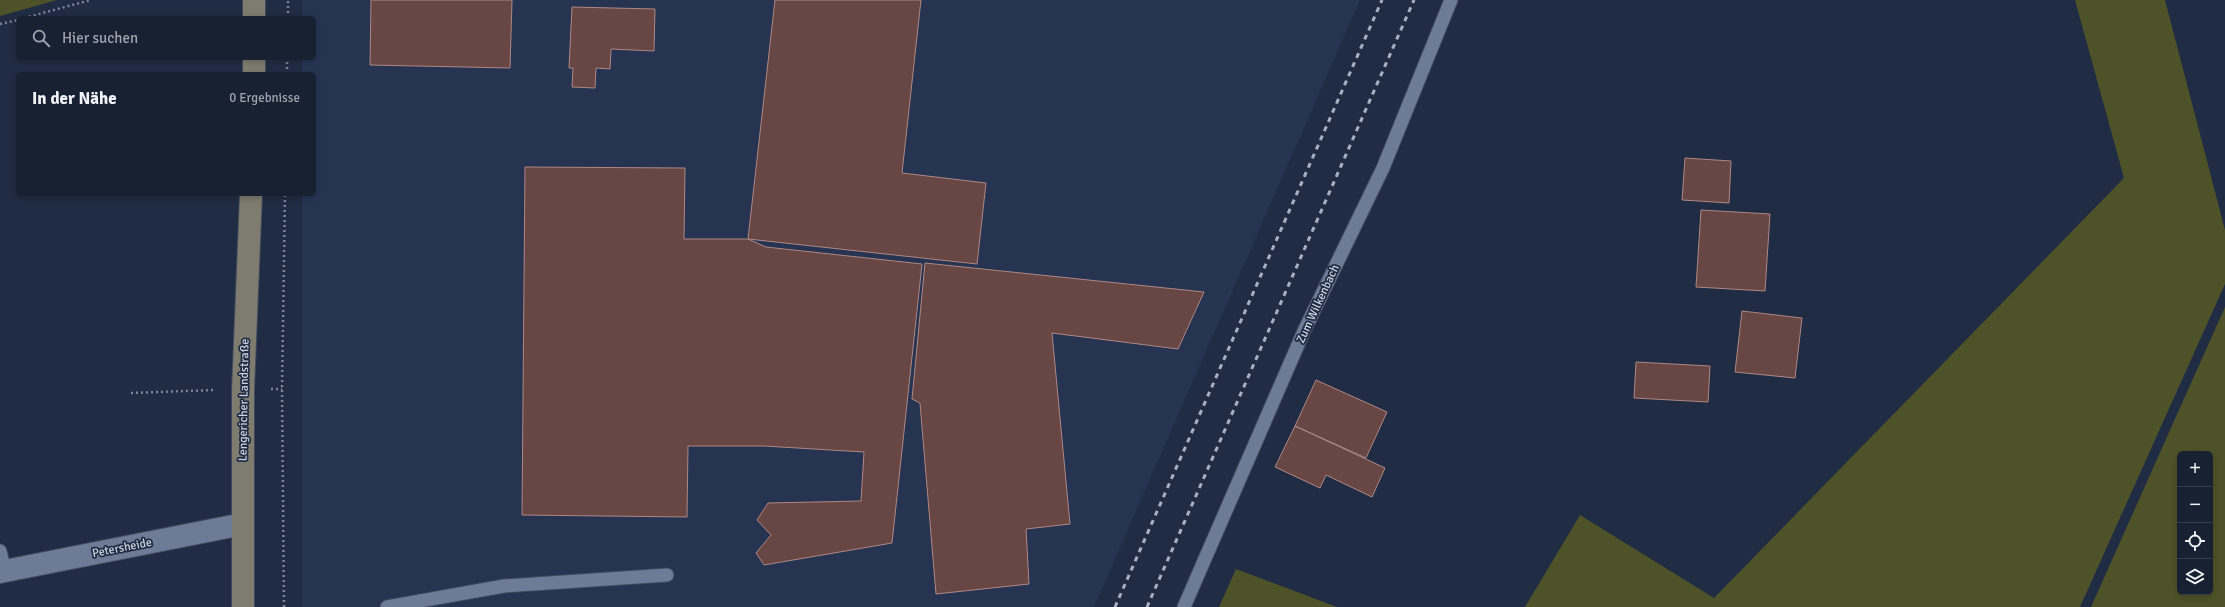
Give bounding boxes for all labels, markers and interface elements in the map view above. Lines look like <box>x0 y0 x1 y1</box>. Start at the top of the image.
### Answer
search box <box>16 16 316 60</box>
icon: search <box>30 27 52 49</box>
text: Hier suchen <box>62 29 138 47</box>
text: In der Nähe <box>32 88 117 109</box>
text: 0 Ergebnisse <box>229 90 300 106</box>
street label: Zum Wilkenbach <box>1293 262 1343 346</box>
street label: Lengericher Landstraße <box>235 339 253 461</box>
map controls <box>2177 451 2213 595</box>
button: + <box>2177 451 2213 487</box>
button: − <box>2177 487 2213 523</box>
button: locate <box>2177 523 2213 559</box>
street label: Petersheide <box>91 535 153 561</box>
button: layers <box>2177 559 2213 595</box>

